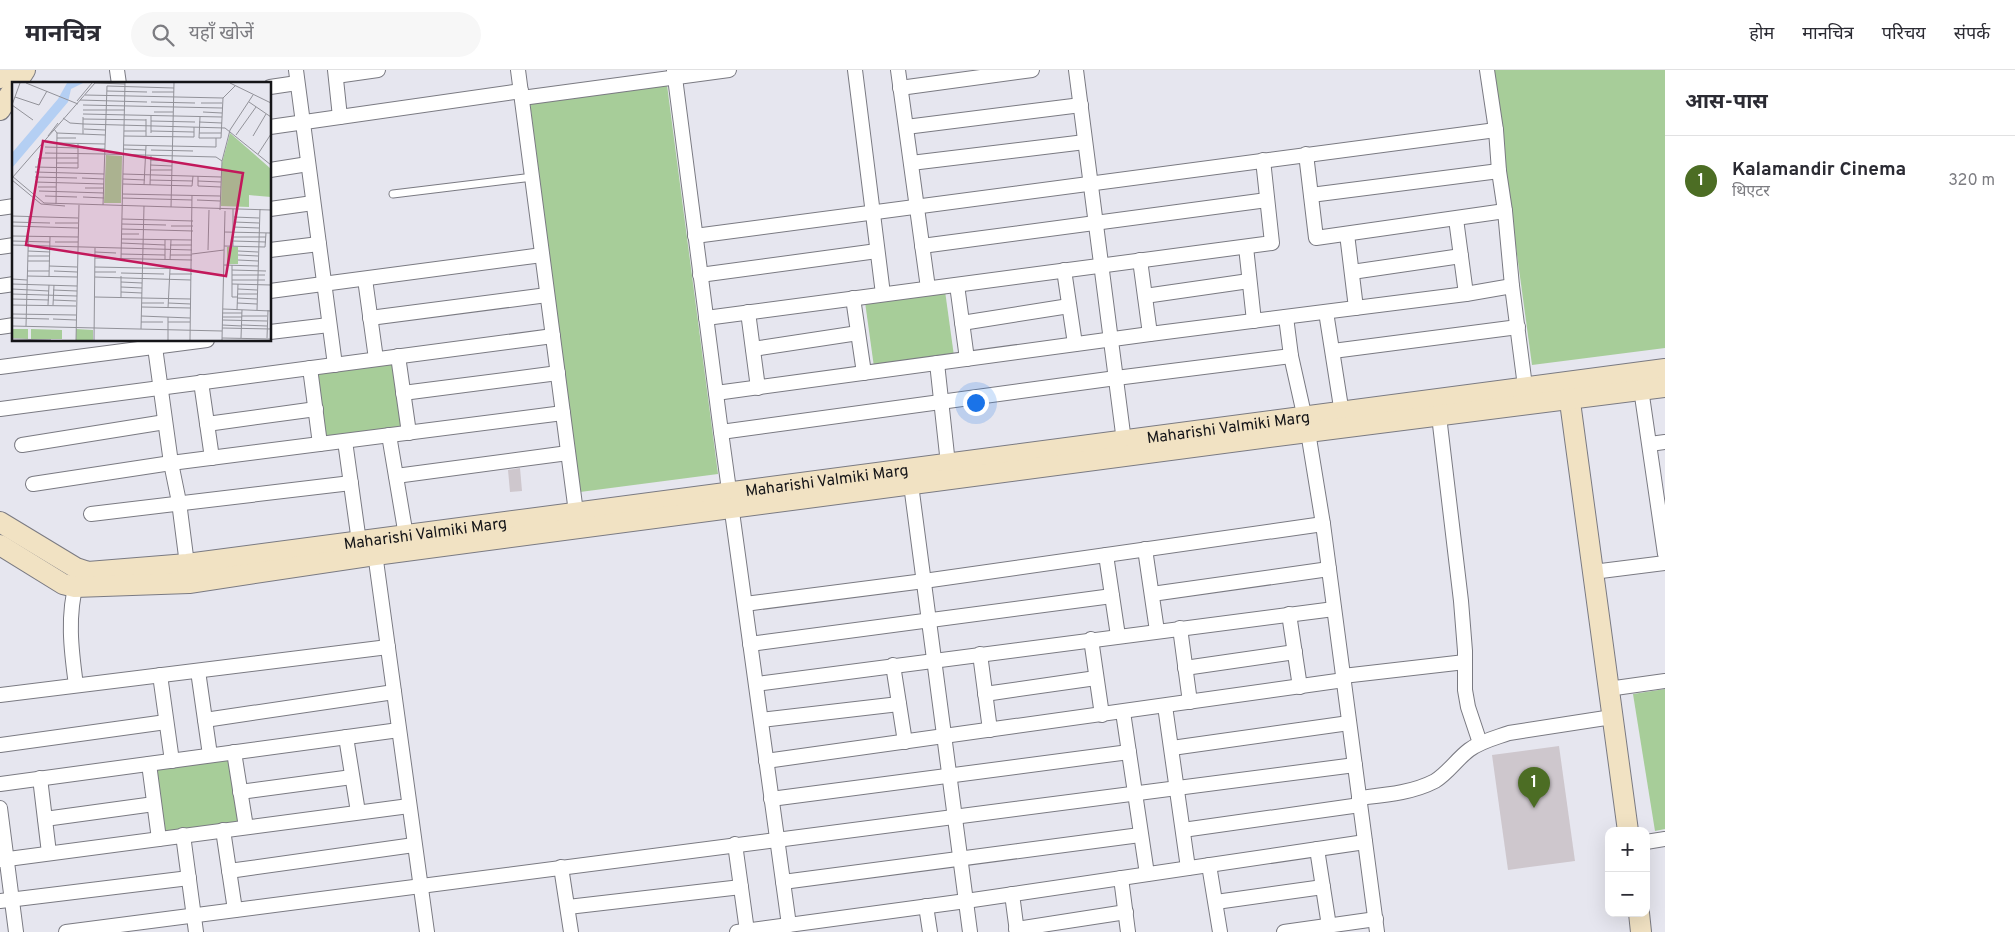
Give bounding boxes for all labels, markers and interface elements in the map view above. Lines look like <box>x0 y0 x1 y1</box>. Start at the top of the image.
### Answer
search box <box>131 12 481 57</box>
text: मानचित्र <box>25 20 101 50</box>
icon: search <box>149 21 177 49</box>
text: यहाँ खोजें <box>189 22 254 46</box>
text: होम <box>1749 23 1774 46</box>
text: मानचित्र <box>1802 23 1854 46</box>
text: परिचय <box>1882 23 1926 46</box>
text: संपर्क <box>1954 23 1990 46</box>
inset map <box>12 82 271 341</box>
text: आस-पास <box>1685 89 1768 116</box>
text: Kalamandir Cinema <box>1732 158 1906 182</box>
text: 1 <box>1698 171 1704 191</box>
text: 320 m <box>1948 171 1995 191</box>
text: थिएटर <box>1732 182 1770 202</box>
your location <box>963 390 989 416</box>
street label: Maharishi Valmiki Marg <box>1146 408 1311 449</box>
street label: Maharishi Valmiki Marg <box>744 461 910 502</box>
street label: Maharishi Valmiki Marg <box>343 514 508 555</box>
pin: 1 <box>1518 767 1550 808</box>
map controls <box>1605 827 1650 917</box>
button: + <box>1605 827 1650 872</box>
button: − <box>1605 872 1650 917</box>

